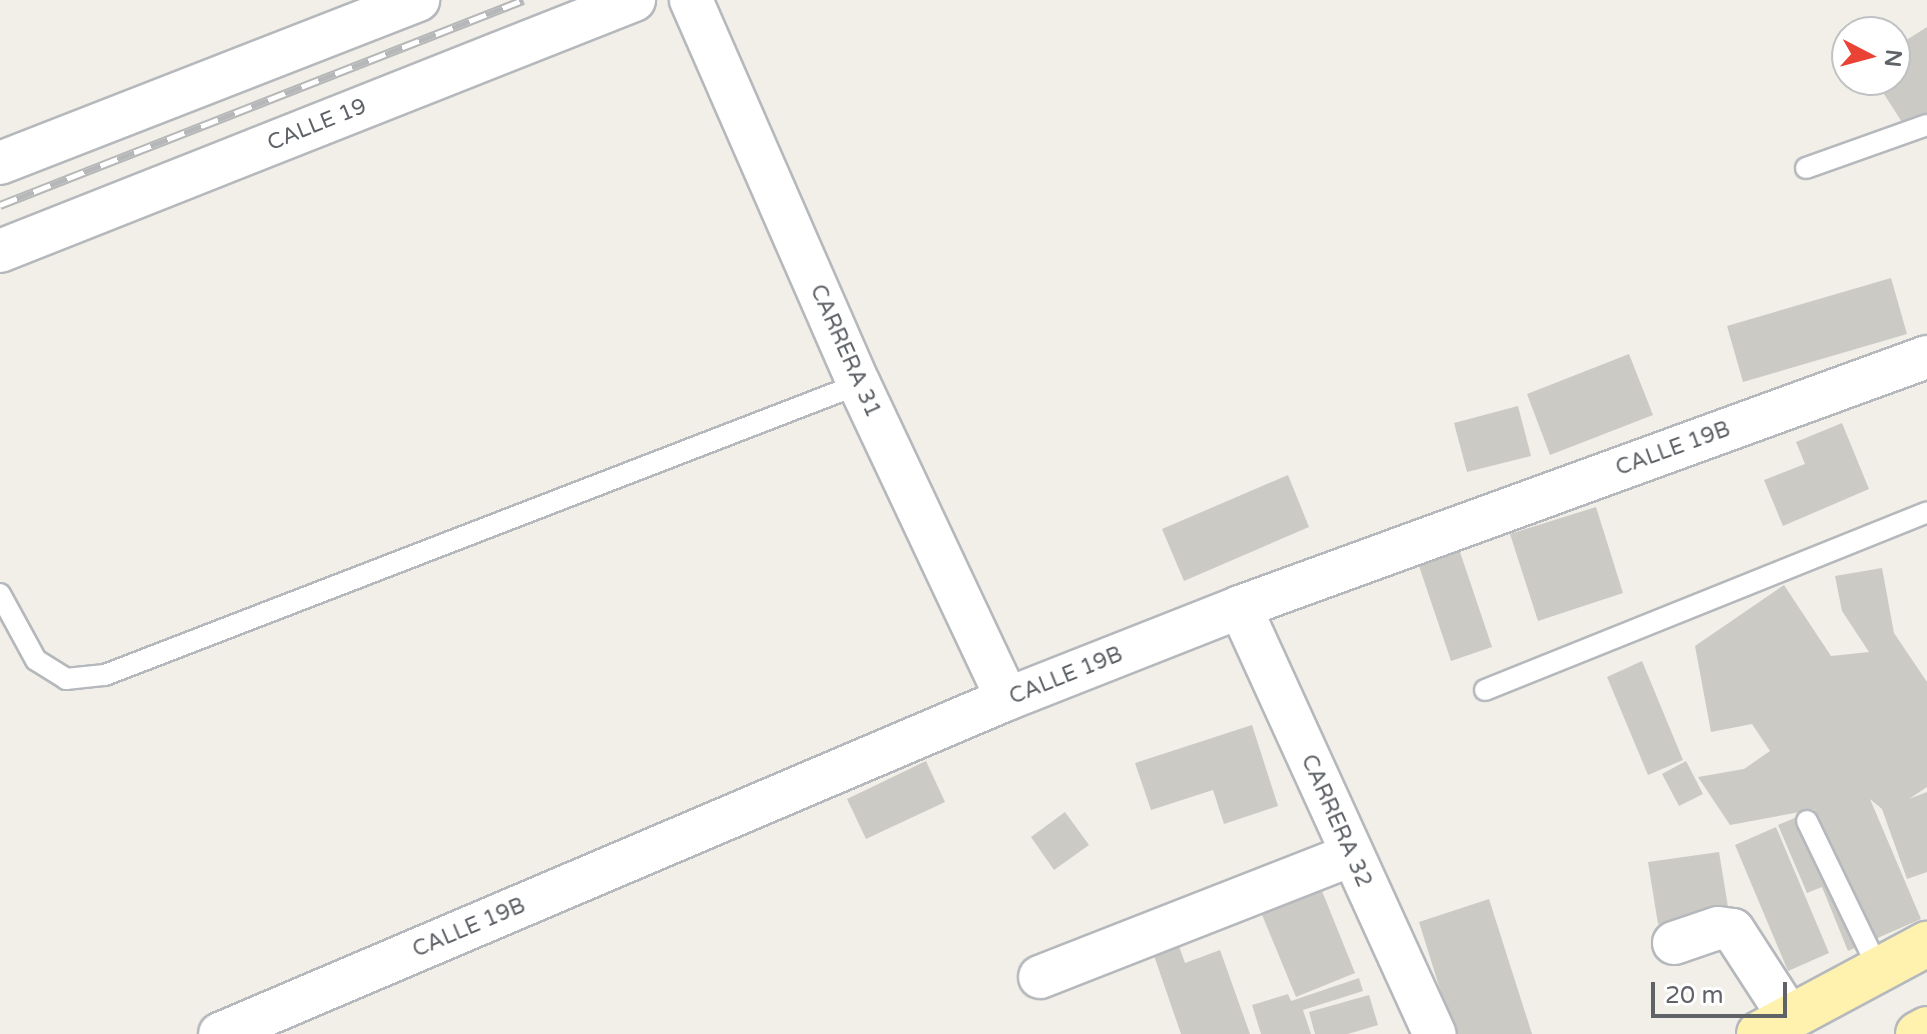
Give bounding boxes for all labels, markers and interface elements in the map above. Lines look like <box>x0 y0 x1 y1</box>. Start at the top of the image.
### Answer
north arrow <box>1831 16 1911 96</box>
text: N <box>1879 48 1907 68</box>
street label: CALLE 19 <box>264 93 370 157</box>
street label: CARRERA 31 <box>804 281 886 421</box>
street label: CALLE 19B <box>1612 416 1734 482</box>
street label: CALLE 19B <box>1006 641 1126 711</box>
street label: CARRERA 32 <box>1295 751 1377 891</box>
street label: CALLE 19B <box>409 892 529 964</box>
scale bar <box>1655 966 1791 1016</box>
text: 20 m <box>1665 981 1723 1010</box>

